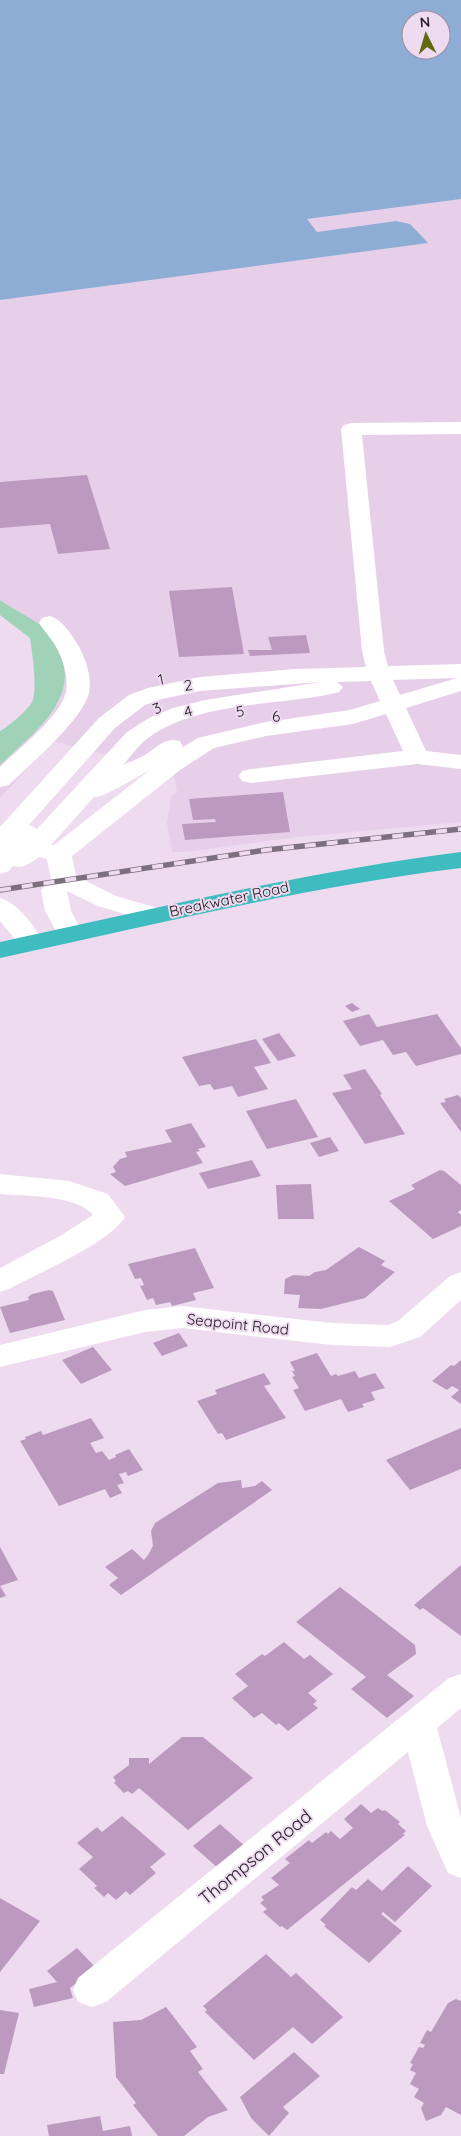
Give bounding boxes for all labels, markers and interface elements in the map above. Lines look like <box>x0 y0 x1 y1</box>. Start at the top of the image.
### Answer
north arrow <box>401 10 451 60</box>
text: N <box>419 13 431 31</box>
street label: 1 <box>156 669 166 689</box>
street label: 2 <box>183 675 193 695</box>
street label: 3 <box>150 698 164 718</box>
street label: 4 <box>182 701 195 721</box>
street label: 5 <box>234 701 246 721</box>
street label: 6 <box>271 706 281 726</box>
street label: Breakwater Road <box>167 877 291 921</box>
street label: Seapoint Road <box>186 1309 290 1339</box>
street label: Thompson Road <box>194 1804 316 1910</box>

